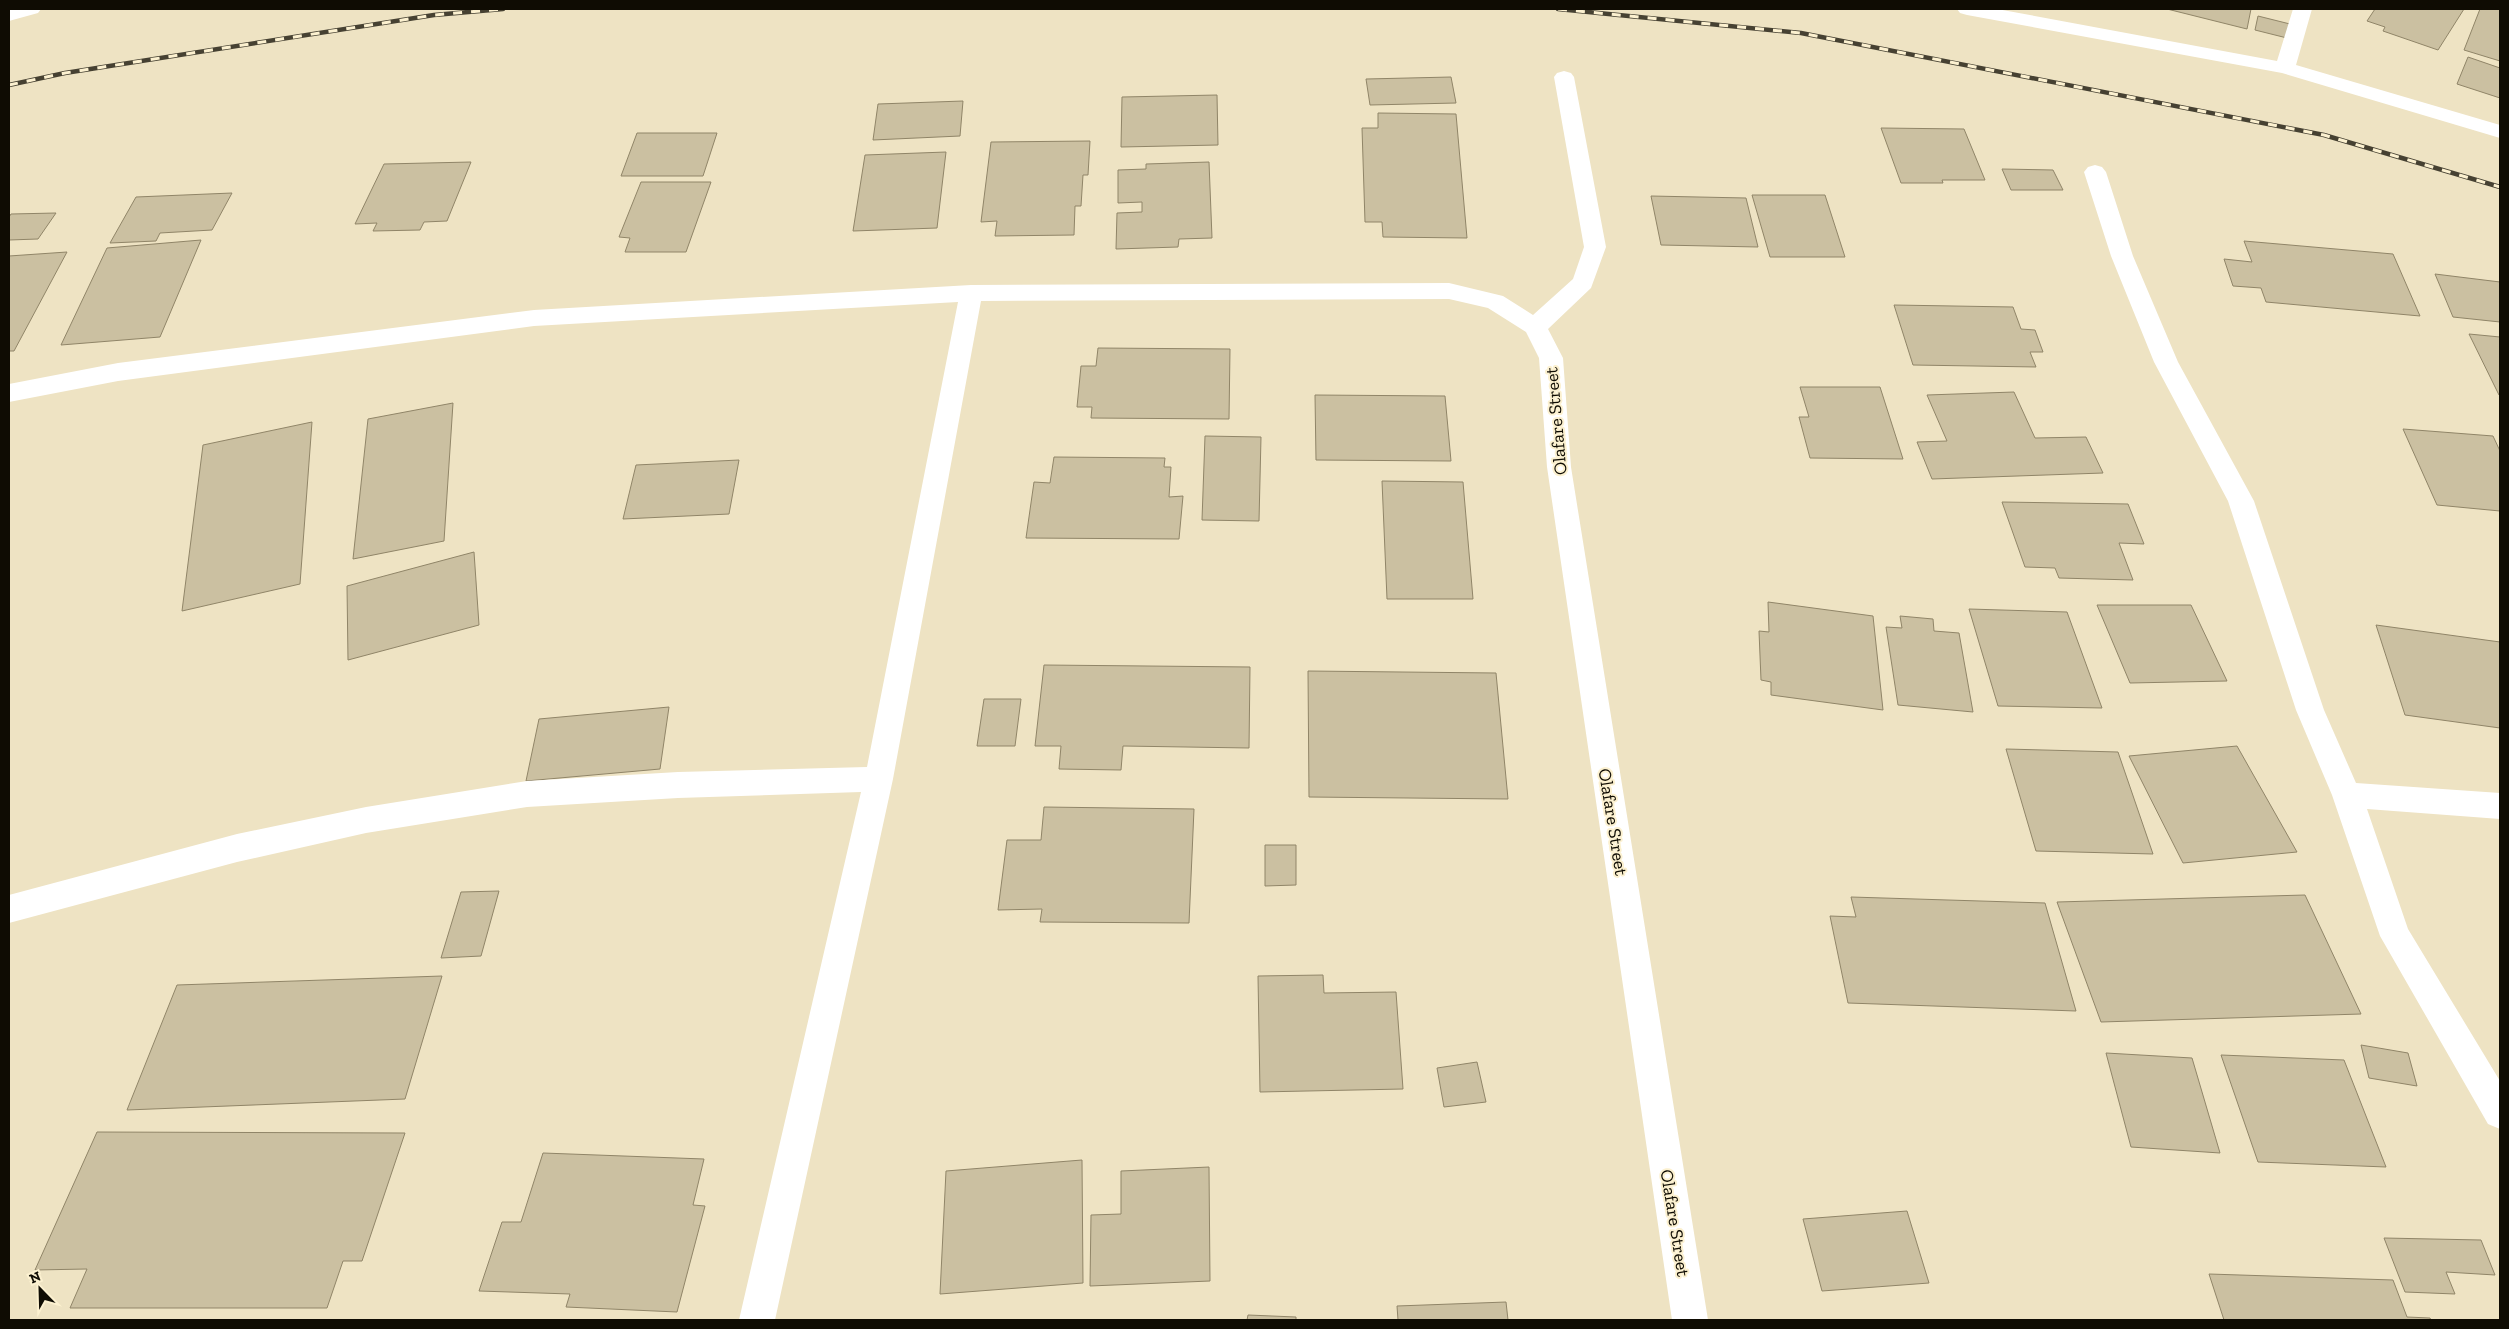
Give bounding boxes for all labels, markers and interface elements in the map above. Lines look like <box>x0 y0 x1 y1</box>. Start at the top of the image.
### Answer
street label: Olafare Street <box>1540 366 1572 476</box>
street label: Olafare Street <box>1594 767 1632 878</box>
street label: Olafare Street <box>1656 1168 1694 1279</box>
north arrow <box>15 1264 65 1314</box>
text: N <box>27 1267 44 1287</box>

